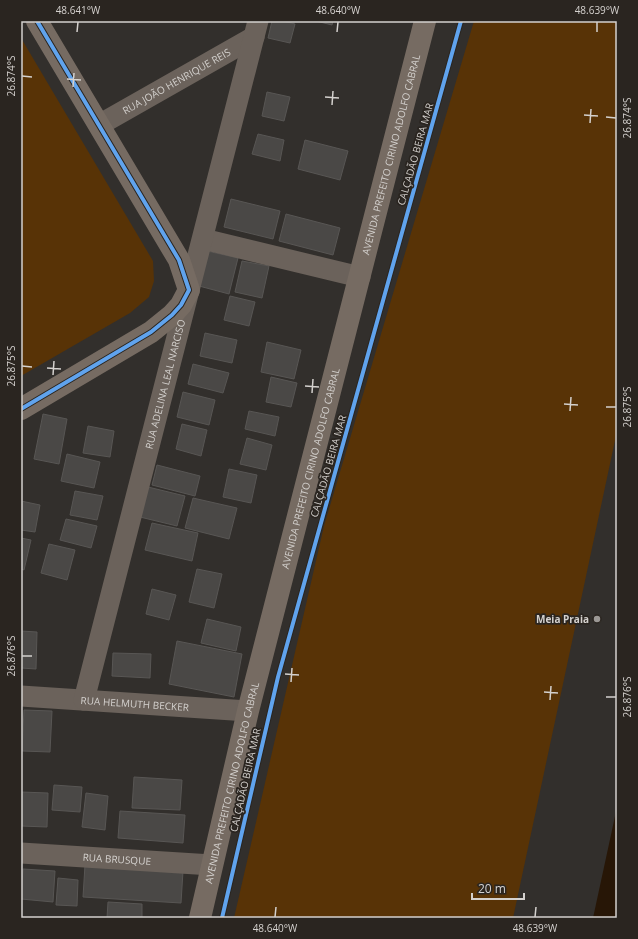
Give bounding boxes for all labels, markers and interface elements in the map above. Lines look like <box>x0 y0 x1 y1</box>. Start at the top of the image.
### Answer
text: 48.641°W <box>56 3 101 17</box>
text: 48.640°W <box>316 3 361 17</box>
text: 48.639°W <box>575 3 620 17</box>
street label: RUA JOÃO HENRIQUE REIS <box>120 45 233 117</box>
street label: AVENIDA PREFEITO CIRINO ADOLFO CABRAL <box>358 53 423 256</box>
text: 26.874°S <box>4 56 18 96</box>
text: 26.874°S <box>620 98 634 138</box>
street label: CALÇADÃO BEIRA MAR <box>394 101 436 207</box>
street label: RUA ADELINA LEAL NARCISO <box>142 318 188 451</box>
text: 26.875°S <box>4 346 18 386</box>
street label: AVENIDA PREFEITO CIRINO ADOLFO CABRAL <box>278 367 343 570</box>
text: 26.875°S <box>620 387 634 427</box>
street label: CALÇADÃO BEIRA MAR <box>307 413 349 519</box>
place label: Meia Praia <box>536 612 589 626</box>
marker: Meia Praia <box>592 614 602 624</box>
text: 26.876°S <box>4 636 18 676</box>
text: 26.876°S <box>620 677 634 717</box>
street label: AVENIDA PREFEITO CIRINO ADOLFO CABRAL <box>201 680 262 885</box>
street label: RUA HELMUTH BECKER <box>80 693 189 714</box>
street label: CALÇADÃO BEIRA MAR <box>226 727 264 833</box>
street label: RUA BRUSQUE <box>82 850 151 868</box>
scale bar <box>472 875 524 901</box>
text: 20 m <box>478 880 506 897</box>
text: 48.640°W <box>253 921 298 935</box>
text: 48.639°W <box>513 921 558 935</box>

